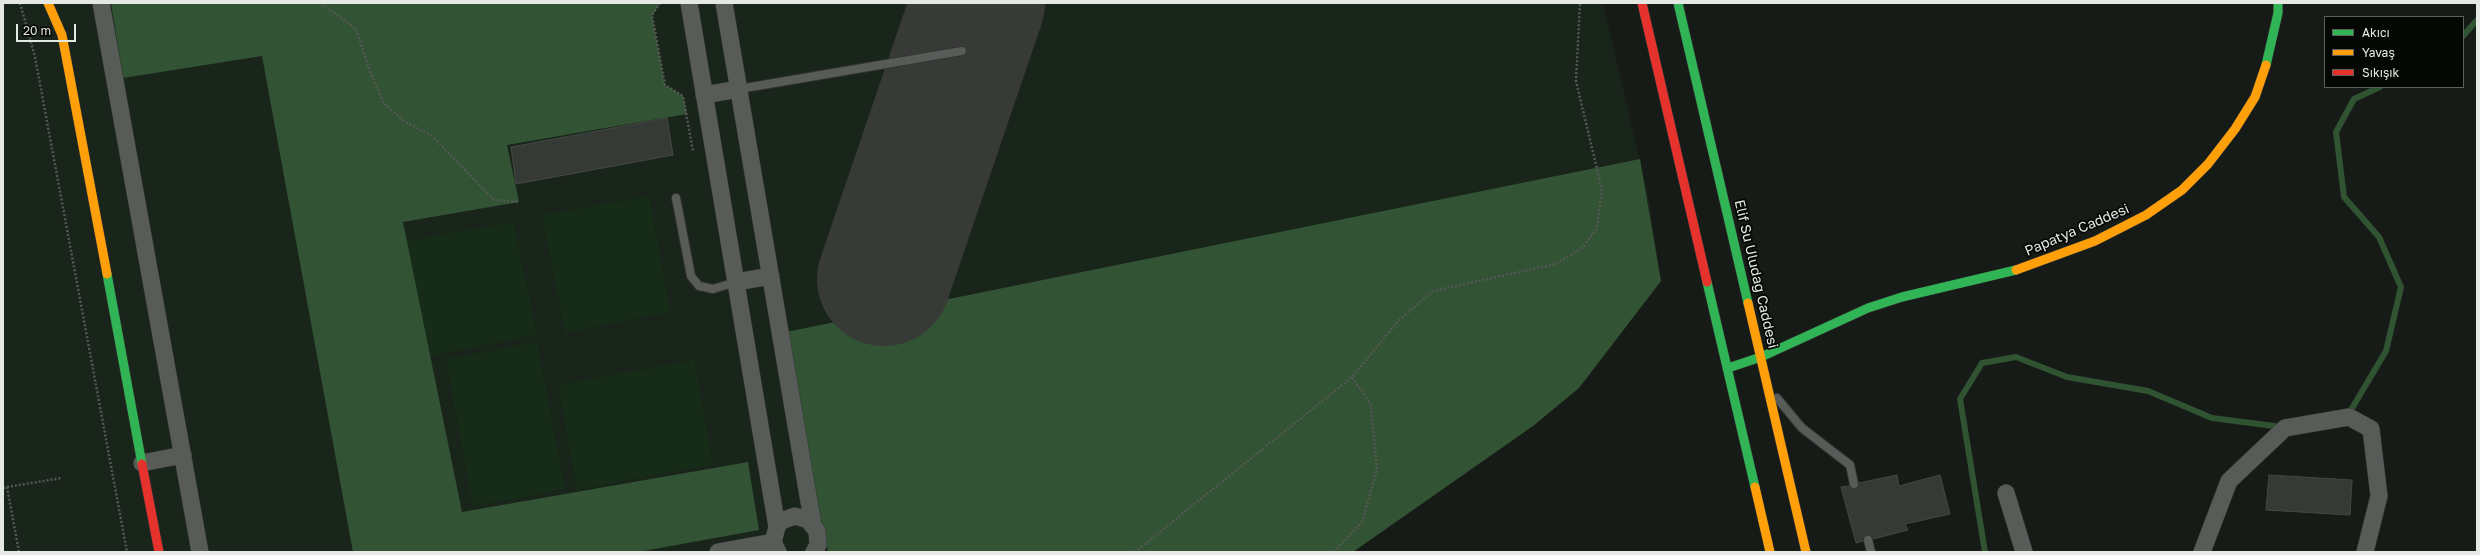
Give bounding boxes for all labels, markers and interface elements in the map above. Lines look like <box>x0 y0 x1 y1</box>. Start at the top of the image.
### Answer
scale bar <box>18 16 78 42</box>
legend <box>2324 16 2464 88</box>
text: 20 m <box>23 23 51 38</box>
text: Akıcı <box>2362 25 2390 40</box>
text: Yavaş <box>2362 45 2395 60</box>
text: Sıkışık <box>2362 65 2399 80</box>
street label: Elif Su Uludağ Caddesi <box>1731 198 1781 350</box>
street label: Papatya Caddesi <box>2022 200 2132 260</box>

